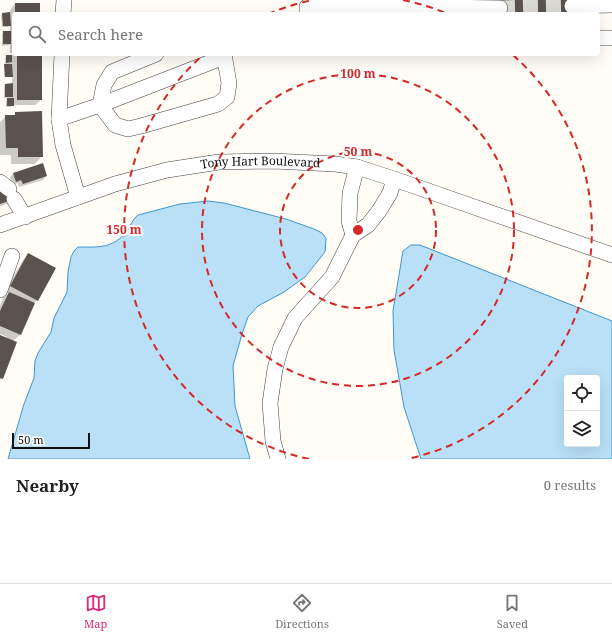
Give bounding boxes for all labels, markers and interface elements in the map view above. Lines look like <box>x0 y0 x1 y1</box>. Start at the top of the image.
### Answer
search box <box>12 12 600 56</box>
icon: search <box>26 23 48 45</box>
text: Search here <box>58 24 143 44</box>
text: 100 m <box>340 65 376 82</box>
text: 50 m <box>344 143 372 160</box>
street label: Tony Hart Boulevard <box>199 152 321 173</box>
text: 150 m <box>106 221 142 238</box>
centre of rings <box>351 223 365 237</box>
map controls <box>564 375 600 447</box>
button: locate <box>564 375 600 411</box>
button: layers <box>564 411 600 447</box>
scale bar <box>12 431 90 450</box>
text: 50 m <box>18 432 44 447</box>
text: Nearby <box>16 474 79 497</box>
text: 0 results <box>544 476 596 494</box>
tab: Map <box>84 592 107 631</box>
tab: Directions <box>275 592 329 631</box>
tab: Saved <box>497 592 528 631</box>

